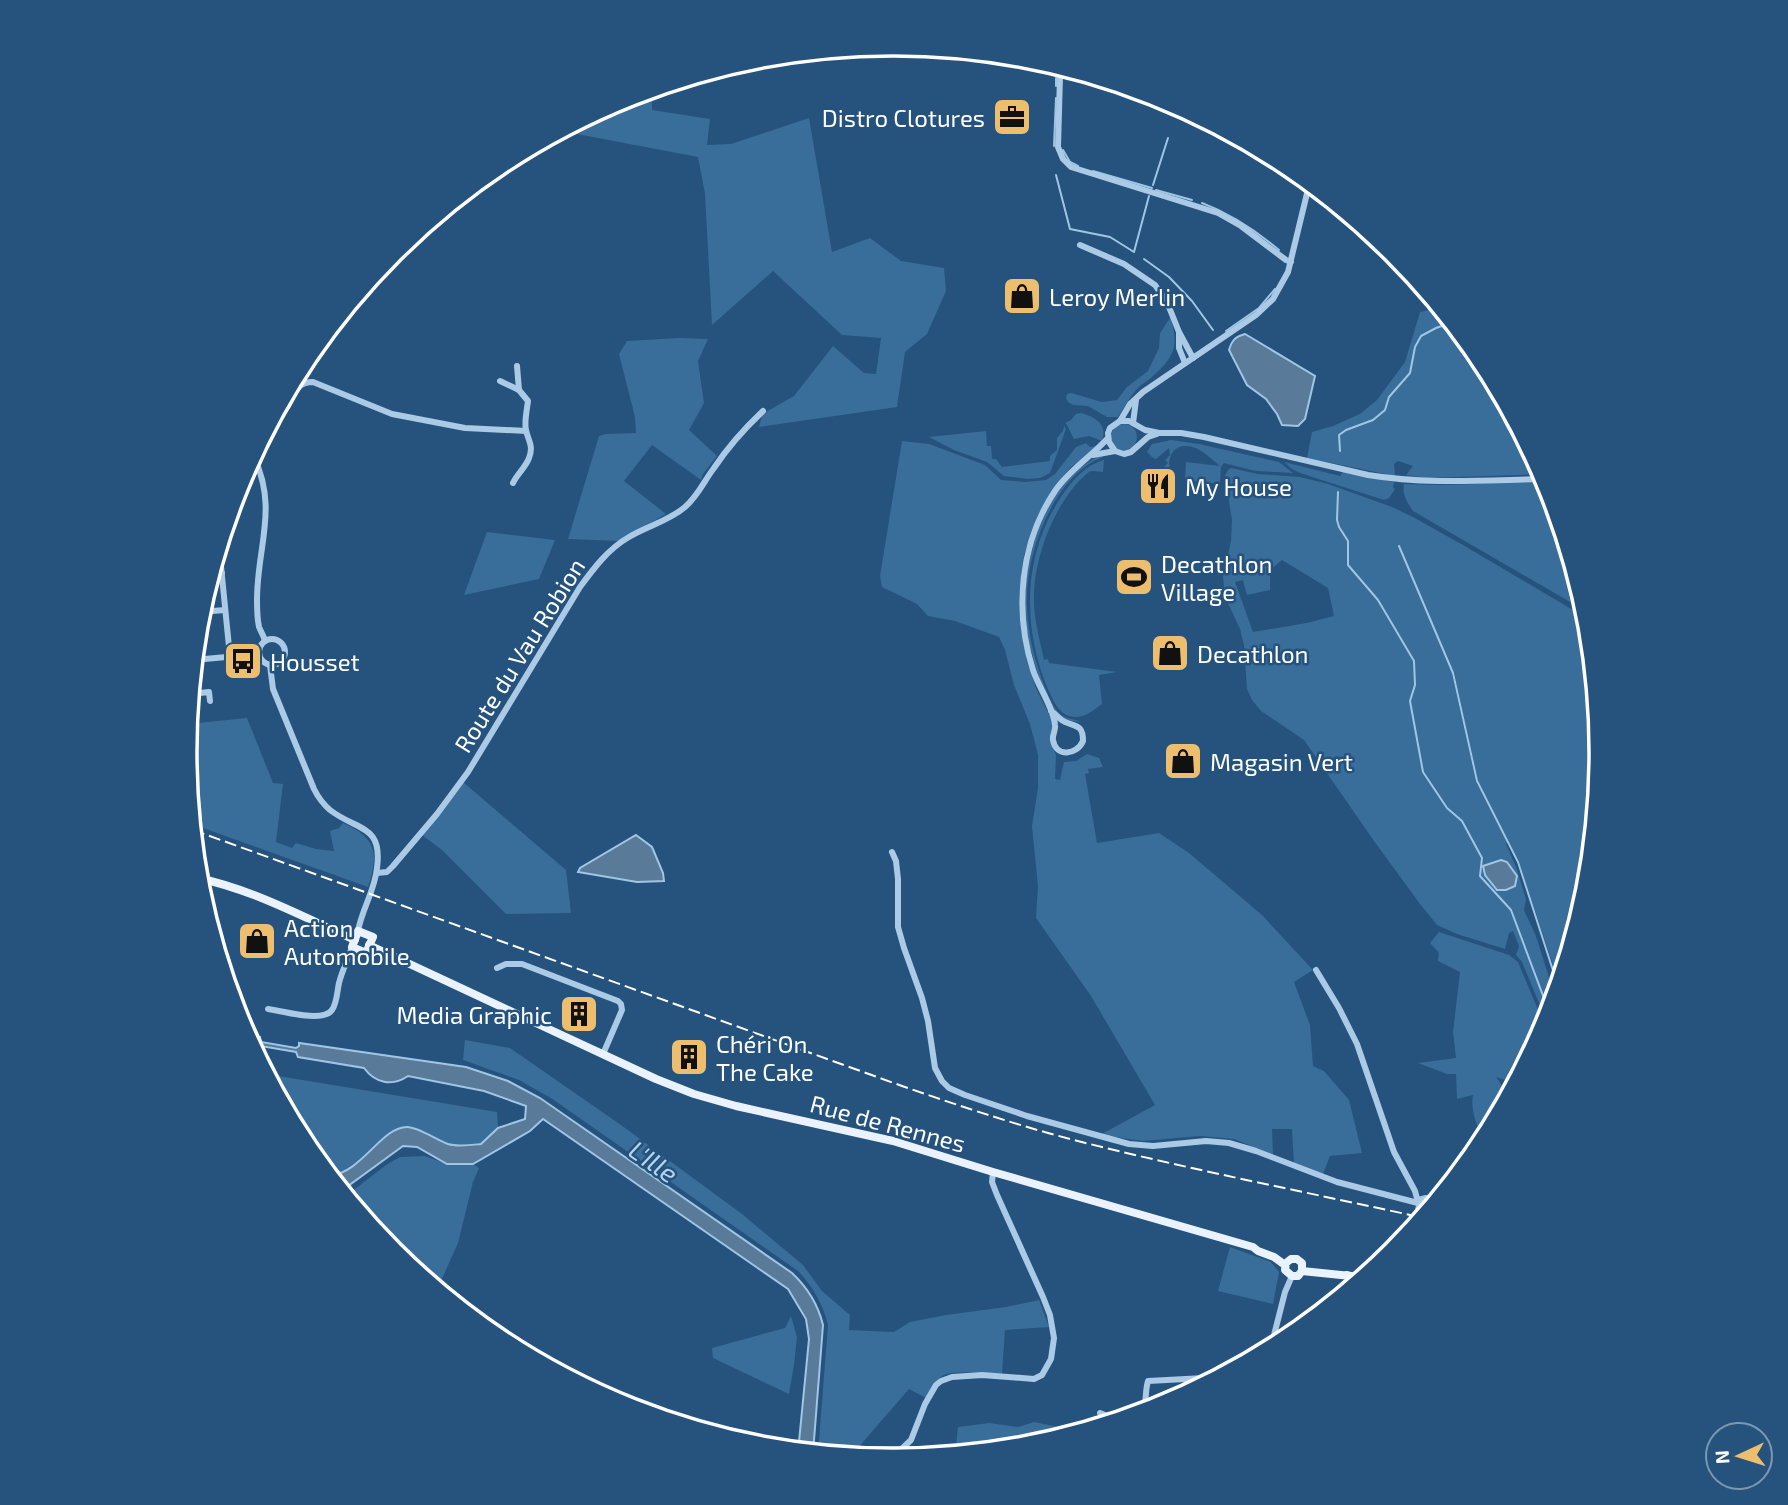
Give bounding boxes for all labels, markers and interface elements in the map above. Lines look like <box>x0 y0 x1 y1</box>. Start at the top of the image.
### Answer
office icon: Distro Clotures <box>991 96 1033 138</box>
place label: Distro Clotures <box>822 103 985 132</box>
shop icon: Leroy Merlin <box>1001 275 1043 317</box>
place label: Leroy Merlin <box>1049 282 1185 311</box>
restaurant icon: My House <box>1137 465 1179 507</box>
place label: My House <box>1185 472 1292 501</box>
place label: Decathlon Village <box>1161 549 1273 606</box>
street label: Route du Vau Robion <box>448 553 590 757</box>
sports icon: Decathlon Village <box>1113 556 1155 598</box>
shop icon: Decathlon <box>1149 632 1191 674</box>
place label: Decathlon <box>1197 639 1309 668</box>
bus stop icon: Housset <box>222 640 264 682</box>
place label: Housset <box>270 647 360 676</box>
shop icon: Magasin Vert <box>1162 740 1204 782</box>
place label: Magasin Vert <box>1210 747 1353 776</box>
place label: Action Automobile <box>284 913 410 970</box>
shop icon: Action Automobile <box>236 920 278 962</box>
building icon: Media Graphic <box>558 993 600 1035</box>
place label: Media Graphic <box>396 1000 552 1029</box>
place label: Chéri On The Cake <box>716 1029 814 1086</box>
building icon: Chéri On The Cake <box>668 1036 710 1078</box>
street label: Rue de Rennes <box>807 1088 969 1158</box>
water label: L'Ille <box>624 1133 684 1189</box>
north arrow <box>1704 1421 1774 1491</box>
text: N <box>1710 1450 1733 1465</box>

